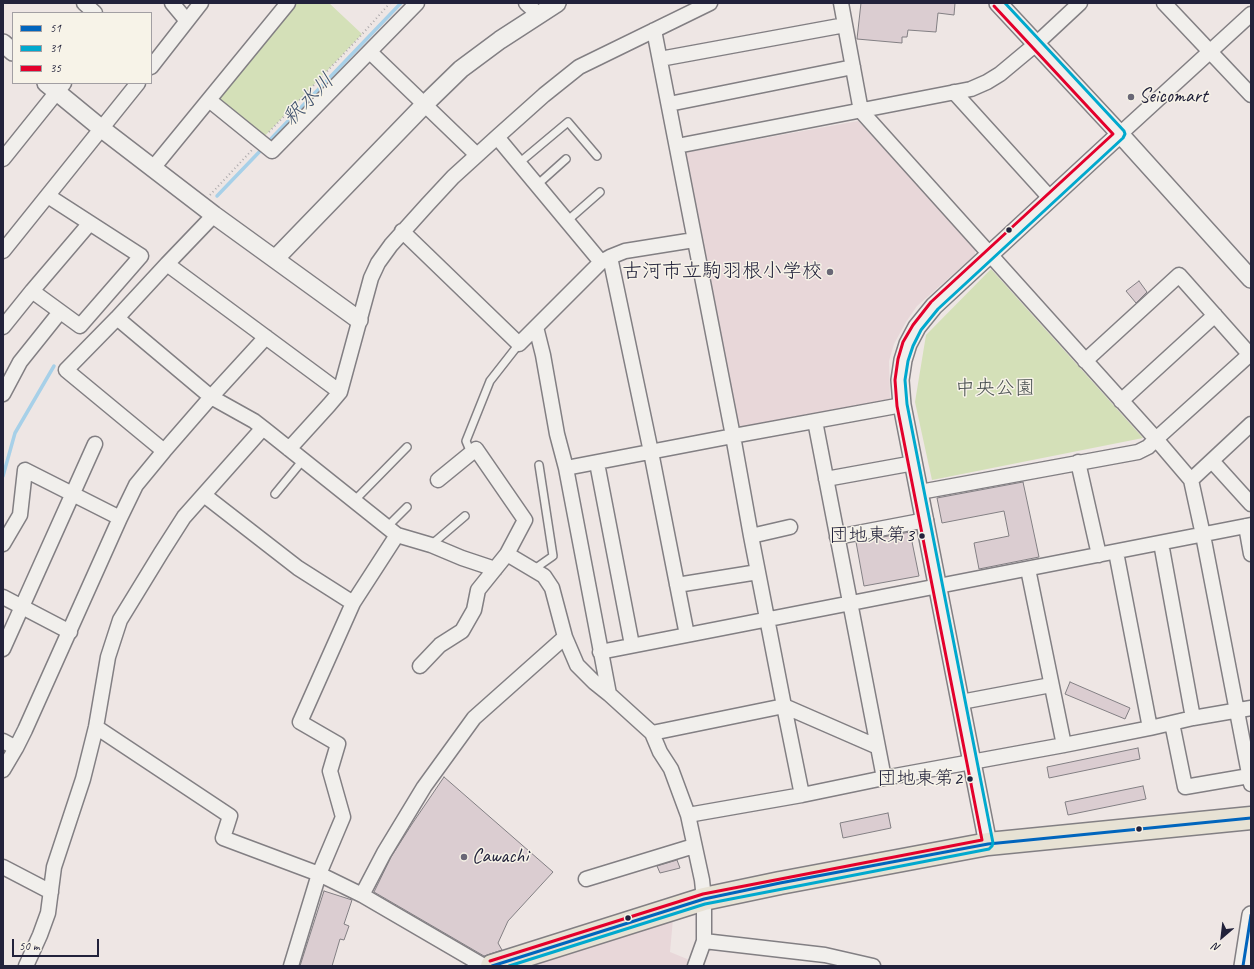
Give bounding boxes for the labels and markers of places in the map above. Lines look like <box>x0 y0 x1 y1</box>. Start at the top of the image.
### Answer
place label: Seicomart <box>1139 85 1208 109</box>
marker: Seicomart <box>1126 92 1136 102</box>
unlabelled marker <box>1004 225 1014 235</box>
place label: 古河市立駒羽根小学校 <box>622 260 822 284</box>
marker: 古河市立駒羽根小学校 <box>825 267 835 277</box>
place label: 団地東第3 <box>829 525 914 547</box>
marker: 団地東第3 <box>917 531 927 541</box>
place label: 団地東第2 <box>877 768 962 790</box>
marker: 団地東第2 <box>965 774 975 784</box>
unlabelled marker <box>1134 824 1144 834</box>
place label: Cawachi <box>472 845 528 869</box>
marker: Cawachi <box>459 852 469 862</box>
unlabelled marker <box>623 913 633 923</box>

